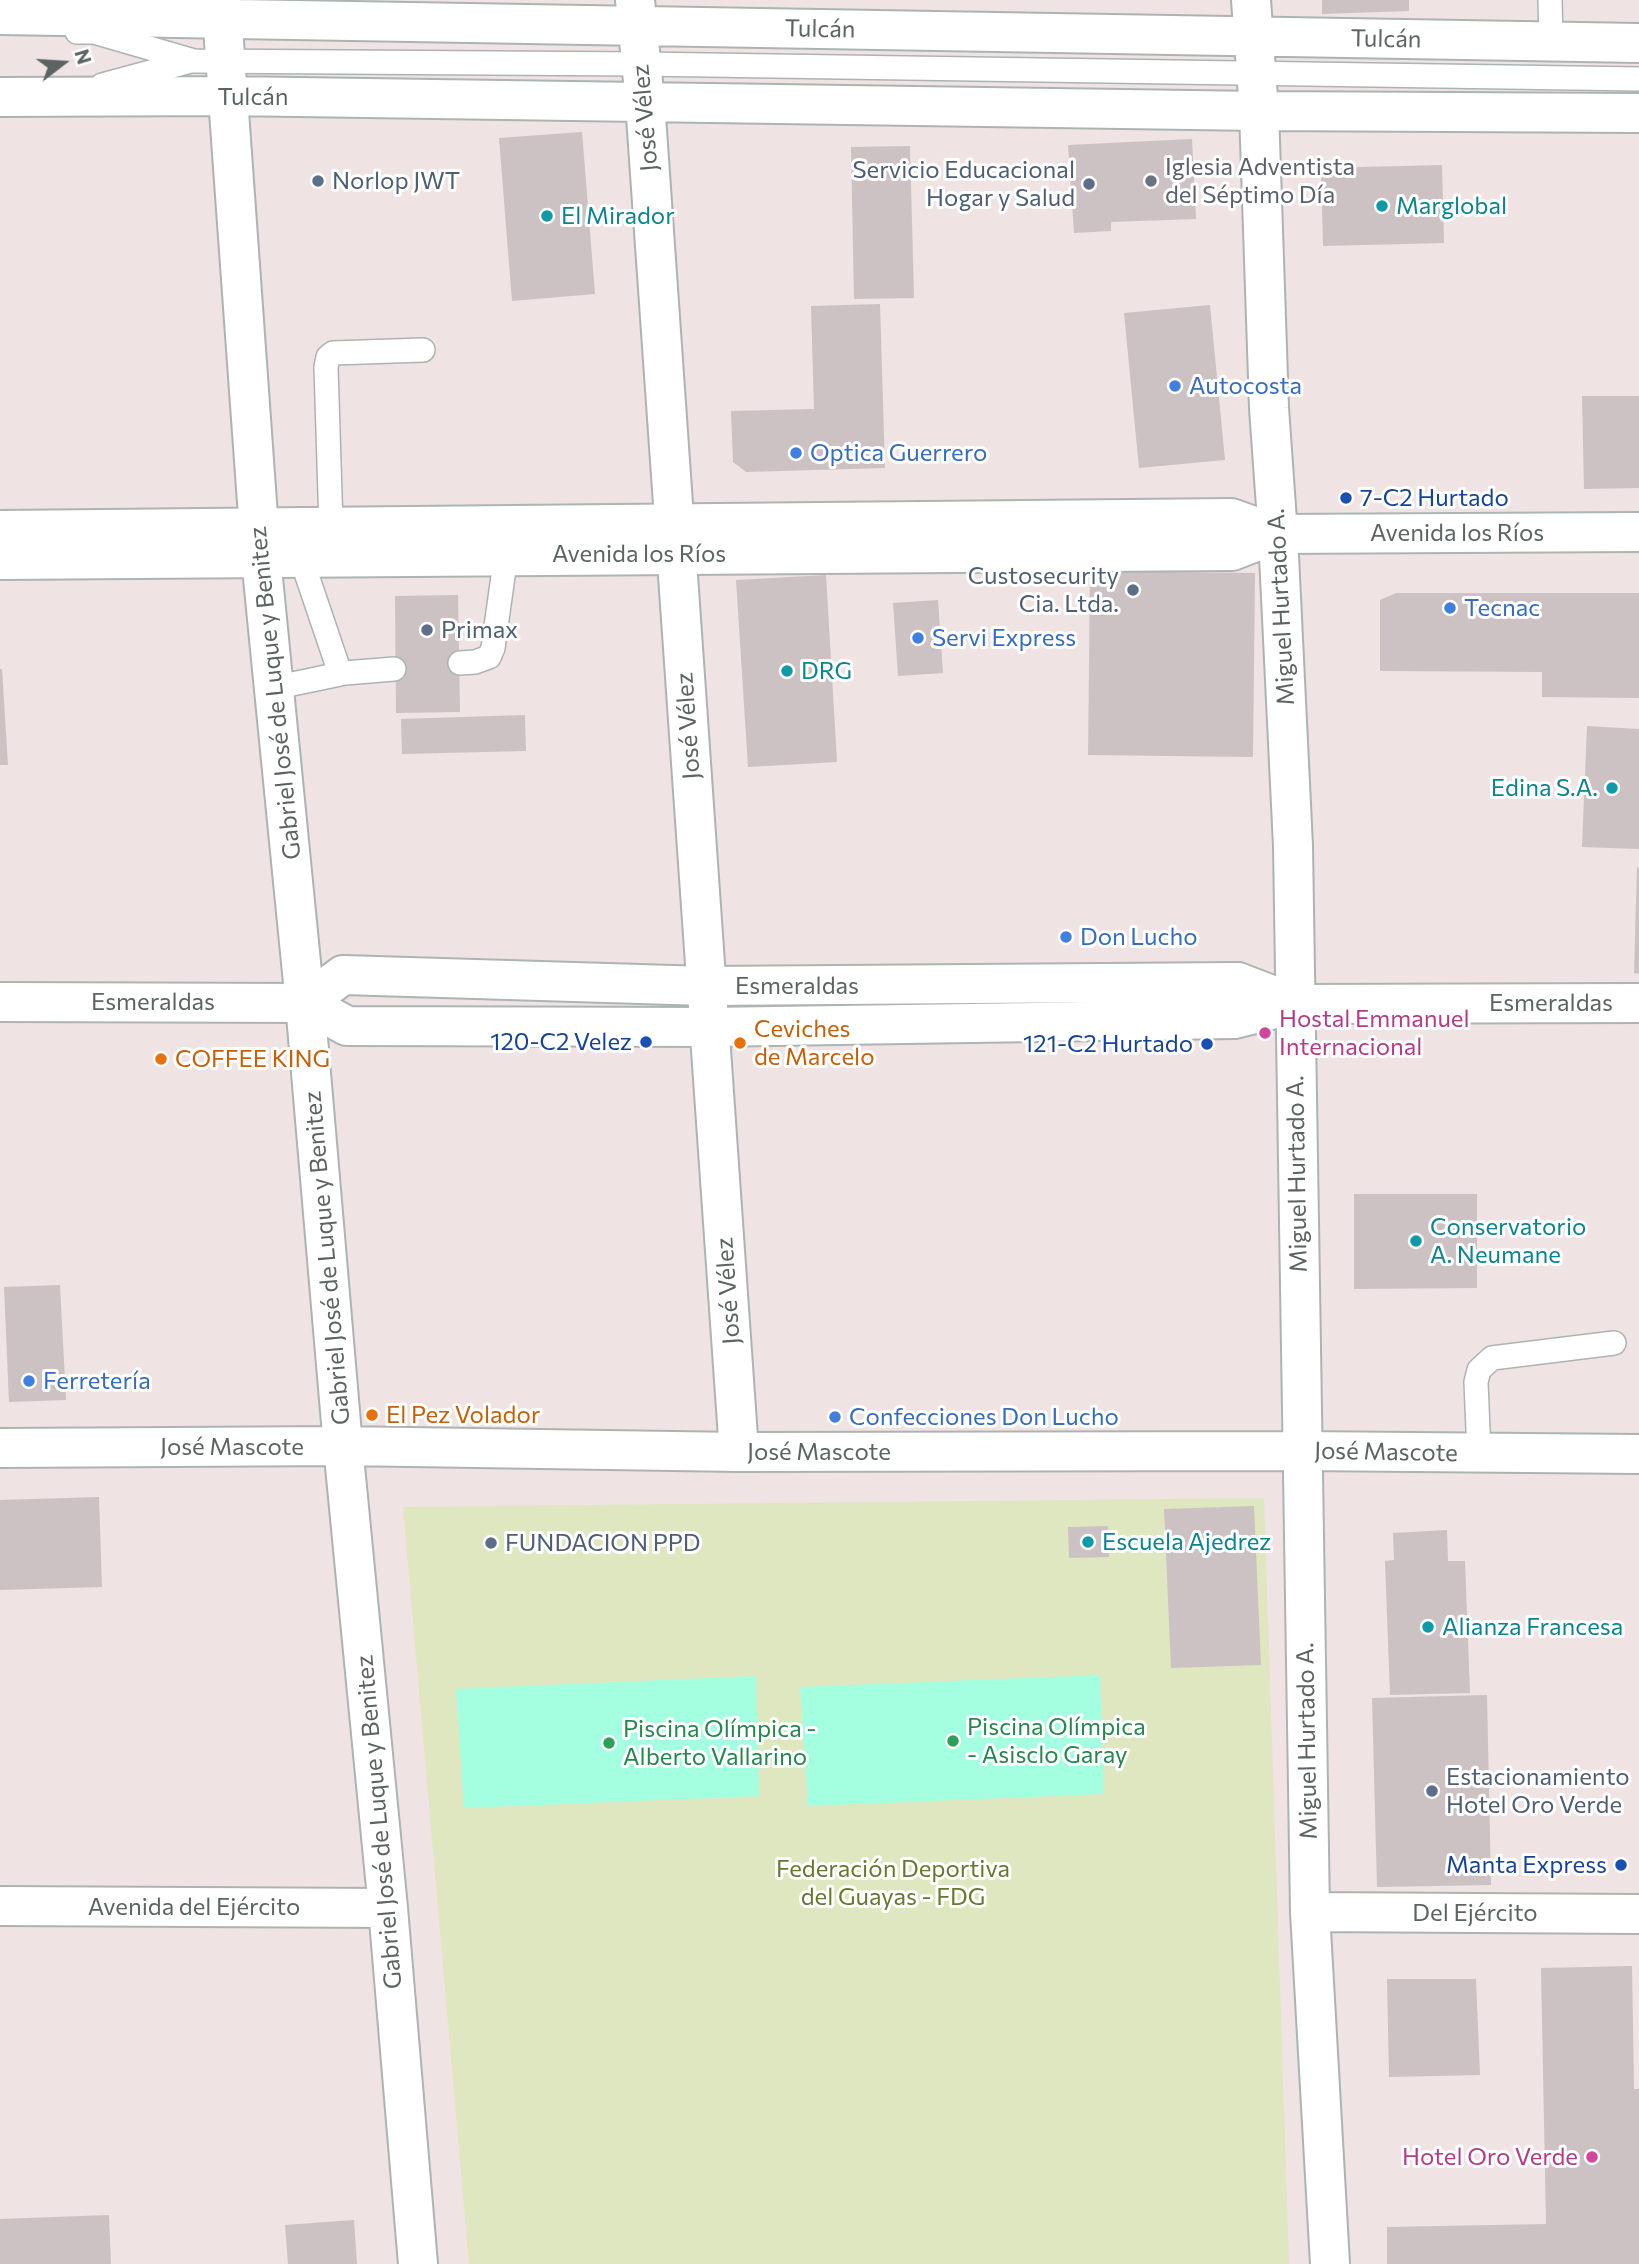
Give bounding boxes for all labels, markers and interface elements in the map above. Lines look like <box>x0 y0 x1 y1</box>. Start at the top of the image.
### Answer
street label: Tulcán <box>784 14 856 44</box>
street label: Tulcán <box>1350 24 1422 54</box>
north arrow <box>28 28 98 98</box>
text: N <box>70 47 97 67</box>
street label: José Vélez <box>626 63 664 173</box>
street label: Tulcán <box>218 83 288 111</box>
place label: Iglesia Adventista del Séptimo Día <box>1165 153 1355 209</box>
place label: Servicio Educacional Hogar y Salud <box>853 156 1075 212</box>
place label: Norlop JWT <box>332 167 460 195</box>
marker: Norlop JWT <box>310 173 326 189</box>
marker: Iglesia Adventista del Séptimo Día <box>1143 173 1159 189</box>
marker: Servicio Educacional Hogar y Salud <box>1081 176 1097 192</box>
place label: Marglobal <box>1396 192 1507 220</box>
marker: Marglobal <box>1374 198 1390 214</box>
place label: El Mirador <box>561 202 675 230</box>
marker: El Mirador <box>539 208 555 224</box>
place label: Autocosta <box>1189 372 1302 400</box>
marker: Autocosta <box>1167 378 1183 394</box>
place label: Optica Guerrero <box>810 439 987 467</box>
marker: Optica Guerrero <box>788 445 804 461</box>
place label: 7-C2 Hurtado <box>1360 484 1509 512</box>
marker: 7-C2 Hurtado <box>1338 490 1354 506</box>
street label: Miguel Hurtado A. <box>1261 508 1301 706</box>
street label: Avenida los Ríos <box>1370 519 1544 547</box>
street label: Gabriel José de Luque y Benitez <box>243 525 307 861</box>
street label: Avenida los Ríos <box>552 540 726 568</box>
place label: Custosecurity Cia. Ltda. <box>968 562 1119 618</box>
marker: Custosecurity Cia. Ltda. <box>1125 582 1141 598</box>
place label: Tecnac <box>1464 594 1540 622</box>
marker: Tecnac <box>1442 600 1458 616</box>
place label: Primax <box>441 616 518 644</box>
marker: Primax <box>419 622 435 638</box>
place label: Servi Express <box>932 624 1076 652</box>
marker: Servi Express <box>910 630 926 646</box>
place label: DRG <box>801 657 852 685</box>
marker: DRG <box>779 663 795 679</box>
street label: José Vélez <box>670 671 706 781</box>
place label: Edina S.A. <box>1491 774 1598 802</box>
marker: Edina S.A. <box>1604 780 1620 796</box>
place label: Don Lucho <box>1080 923 1197 951</box>
marker: Don Lucho <box>1058 929 1074 945</box>
street label: Esmeraldas <box>735 972 859 1000</box>
street label: Esmeraldas <box>91 988 215 1016</box>
street label: Esmeraldas <box>1489 989 1613 1017</box>
place label: Hostal Emmanuel Internacional <box>1279 1005 1470 1061</box>
place label: Ceviches de Marcelo <box>754 1015 875 1071</box>
marker: Hostal Emmanuel Internacional <box>1257 1025 1273 1041</box>
place label: 120-C2 Velez <box>490 1028 632 1056</box>
place label: 121-C2 Hurtado <box>1023 1030 1193 1058</box>
marker: 120-C2 Velez <box>638 1034 654 1050</box>
marker: Ceviches de Marcelo <box>732 1035 748 1051</box>
marker: 121-C2 Hurtado <box>1199 1036 1215 1052</box>
place label: COFFEE KING <box>175 1045 330 1073</box>
marker: COFFEE KING <box>153 1051 169 1067</box>
street label: Miguel Hurtado A. <box>1281 1075 1313 1273</box>
street label: Gabriel José de Luque y Benitez <box>298 1090 356 1426</box>
place label: Conservatorio A. Neumane <box>1430 1213 1586 1269</box>
marker: Conservatorio A. Neumane <box>1408 1233 1424 1249</box>
street label: José Vélez <box>710 1236 746 1346</box>
place label: Ferretería <box>43 1367 151 1395</box>
marker: Ferretería <box>21 1373 37 1389</box>
place label: El Pez Volador <box>386 1401 540 1429</box>
place label: Confecciones Don Lucho <box>849 1403 1119 1431</box>
marker: El Pez Volador <box>364 1407 380 1423</box>
marker: Confecciones Don Lucho <box>827 1409 843 1425</box>
street label: José Mascote <box>160 1433 304 1461</box>
street label: José Mascote <box>1314 1436 1458 1468</box>
street label: José Mascote <box>747 1438 891 1466</box>
place label: Escuela Ajedrez <box>1102 1528 1271 1556</box>
place label: FUNDACION PPD <box>505 1529 700 1557</box>
marker: Escuela Ajedrez <box>1080 1534 1096 1550</box>
marker: FUNDACION PPD <box>483 1535 499 1551</box>
place label: Alianza Francesa <box>1442 1613 1623 1641</box>
marker: Alianza Francesa <box>1420 1619 1436 1635</box>
street label: Miguel Hurtado A. <box>1291 1642 1323 1840</box>
street label: Gabriel José de Luque y Benitez <box>350 1654 408 1990</box>
place label: Piscina Olímpica - Asisclo Garay <box>967 1713 1146 1769</box>
place label: Piscina Olímpica - Alberto Vallarino <box>623 1715 816 1771</box>
marker: Piscina Olímpica - Asisclo Garay <box>945 1733 961 1749</box>
marker: Piscina Olímpica - Alberto Vallarino <box>601 1735 617 1751</box>
place label: Estacionamiento Hotel Oro Verde <box>1446 1763 1630 1819</box>
marker: Estacionamiento Hotel Oro Verde <box>1424 1783 1440 1799</box>
place label: Manta Express <box>1446 1851 1607 1879</box>
park label: Federación Deportiva del Guayas - FDG <box>776 1855 1010 1911</box>
marker: Manta Express <box>1613 1857 1629 1873</box>
street label: Avenida del Ejército <box>88 1893 300 1921</box>
street label: Del Ejército <box>1412 1899 1538 1927</box>
place label: Hotel Oro Verde <box>1402 2143 1578 2171</box>
marker: Hotel Oro Verde <box>1584 2149 1600 2165</box>

